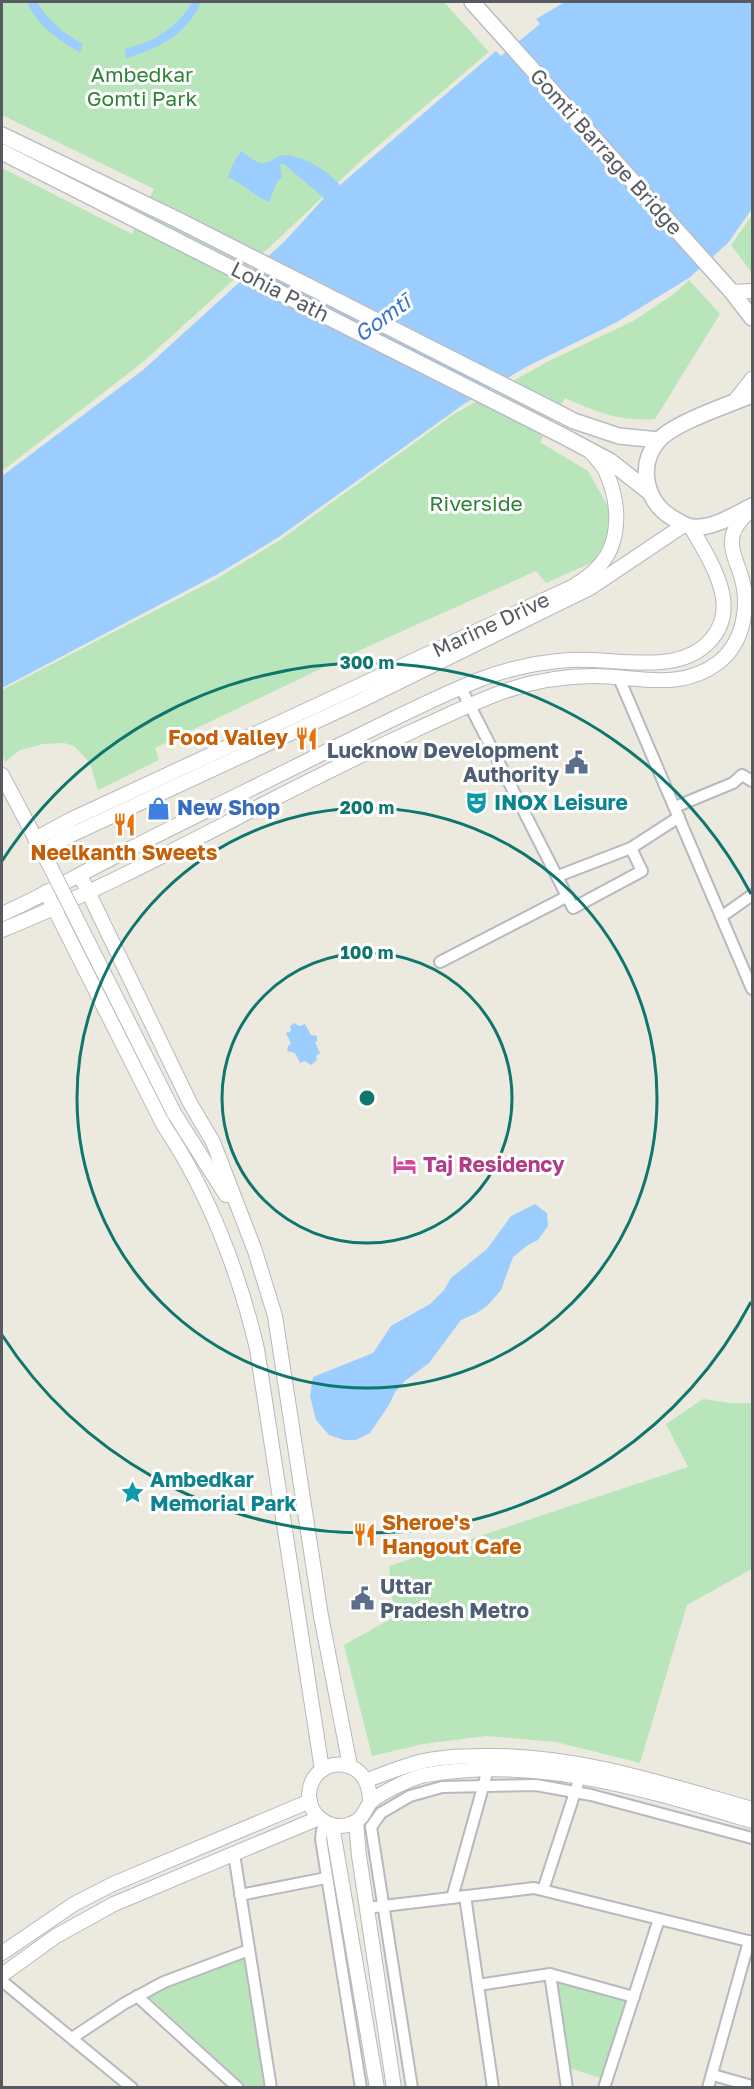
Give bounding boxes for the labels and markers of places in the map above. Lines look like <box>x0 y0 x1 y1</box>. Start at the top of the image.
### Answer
place label: Food Valley <box>168 724 288 750</box>
restaurant icon: Food Valley <box>293 725 319 751</box>
place label: Lucknow Development Authority <box>327 737 559 787</box>
public building icon: Lucknow Development Authority <box>564 750 590 776</box>
place label: INOX Leisure <box>494 789 628 815</box>
theatre icon: INOX Leisure <box>463 790 489 816</box>
place label: New Shop <box>177 794 280 820</box>
shop icon: New Shop <box>146 795 172 821</box>
restaurant icon: Neelkanth Sweets <box>111 812 137 838</box>
place label: Neelkanth Sweets <box>31 839 218 865</box>
centre of rings <box>357 1088 377 1108</box>
place label: Taj Residency <box>423 1151 565 1177</box>
hotel icon: Taj Residency <box>392 1152 418 1178</box>
place label: Ambedkar Memorial Park <box>150 1466 297 1516</box>
place icon: Ambedkar Memorial Park <box>119 1479 145 1505</box>
place label: Sheroe's Hangout Cafe <box>382 1509 522 1559</box>
restaurant icon: Sheroe's Hangout Cafe <box>351 1522 377 1548</box>
place label: Uttar Pradesh Metro <box>380 1573 529 1623</box>
public building icon: Uttar Pradesh Metro <box>349 1586 375 1612</box>

